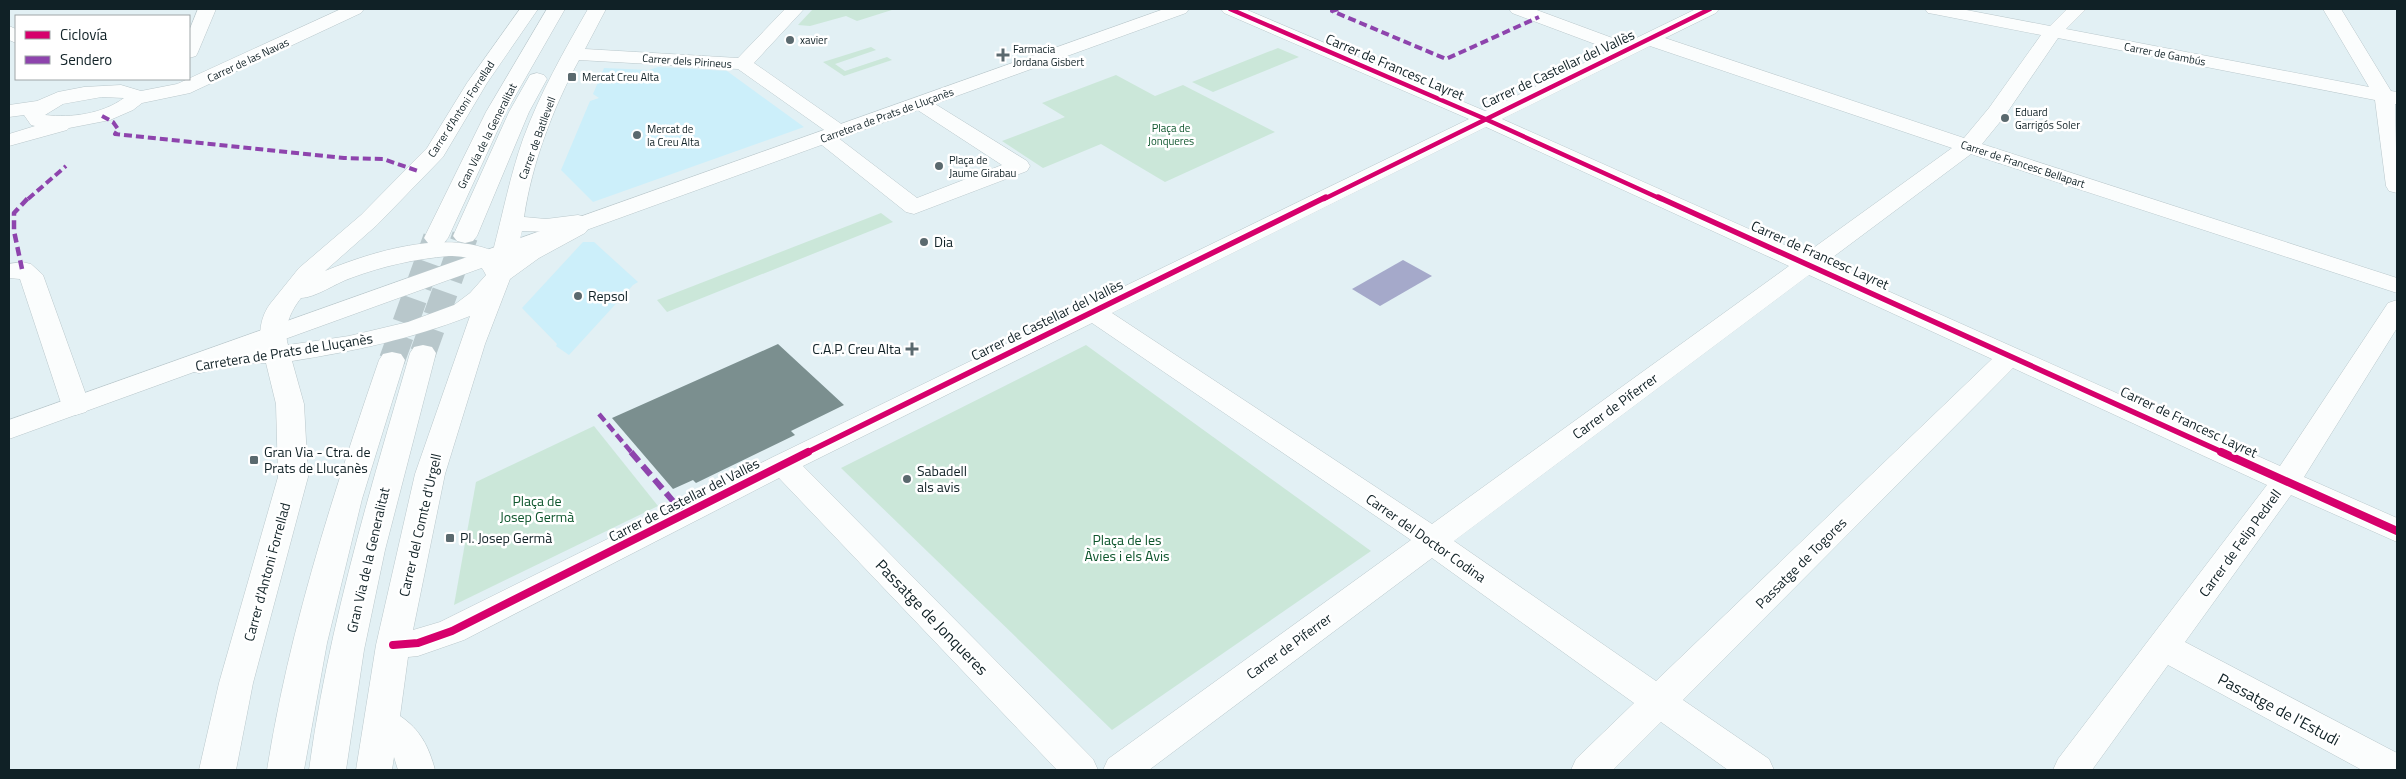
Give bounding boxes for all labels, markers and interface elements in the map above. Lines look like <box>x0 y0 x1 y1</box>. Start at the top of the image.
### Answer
legend <box>15 15 190 80</box>
text: Ciclovía <box>60 23 108 46</box>
street label: Carrer de Castellar del Vallès <box>1478 24 1638 113</box>
street label: Carrer de Francesc Layret <box>1323 28 1468 105</box>
place label: xavier <box>800 32 828 48</box>
street label: Carrer de las Navas <box>204 34 292 86</box>
marker: xavier <box>784 34 796 46</box>
street label: Carrer de Gambús <box>2123 38 2207 70</box>
place label: Farmacia Jordana Gisbert <box>1013 41 1084 70</box>
text: Sendero <box>60 48 112 71</box>
marker: Farmacia Jordana Gisbert <box>997 49 1009 61</box>
street label: Carrer dels Pirineus <box>642 50 732 72</box>
street label: Carrer d'Antoni Forrellad <box>424 57 498 160</box>
place label: Mercat Creu Alta <box>582 69 659 85</box>
marker: Mercat Creu Alta <box>566 71 578 83</box>
street label: Gran Via de la Generalitat <box>453 80 521 192</box>
street label: Carretera de Prats de Lluçanès <box>818 83 956 147</box>
street label: Carrer de Batllevell <box>515 94 559 182</box>
place label: Eduard Garrigós Soler <box>2015 104 2080 133</box>
marker: Eduard Garrigós Soler <box>1999 112 2011 124</box>
park label: Plaça de Jonqueres <box>1148 120 1194 149</box>
place label: Mercat de la Creu Alta <box>647 121 700 150</box>
marker: Mercat de la Creu Alta <box>631 129 643 141</box>
street label: Carrer de Francesc Bellapart <box>1959 136 2087 192</box>
place label: Plaça de Jaume Girabau <box>949 152 1017 181</box>
marker: Plaça de Jaume Girabau <box>933 160 945 172</box>
street label: Carrer de Francesc Layret <box>1748 215 1893 294</box>
place label: Dia <box>934 231 953 252</box>
marker: Dia <box>918 236 930 248</box>
street label: Carrer de Castellar del Vallès <box>967 274 1126 366</box>
place label: Repsol <box>588 285 628 306</box>
marker: Repsol <box>572 290 584 302</box>
street label: Carretera de Prats de Lluçanès <box>194 327 374 376</box>
place label: C.A.P. Creu Alta <box>812 338 901 359</box>
marker: C.A.P. Creu Alta <box>905 342 919 356</box>
street label: Carrer de Piferrer <box>1568 367 1662 444</box>
street label: Carrer de Francesc Layret <box>2117 381 2261 463</box>
place label: Gran Via - Ctra. de Prats de Lluçanès <box>264 441 371 478</box>
street label: Carrer del Comte d'Urgell <box>393 451 446 599</box>
street label: Carrer de Castellar del Vallès <box>605 452 763 547</box>
marker: Gran Via - Ctra. de Prats de Lluçanès <box>248 454 260 466</box>
place label: Sabadell als avis <box>917 460 967 497</box>
marker: Sabadell als avis <box>901 473 913 485</box>
street label: Carrer de Felip Pedrell <box>2193 484 2286 601</box>
street label: Gran Via de la Generalitat <box>341 485 394 635</box>
street label: Carrer del Doctor Codina <box>1362 488 1491 587</box>
park label: Plaça de Josep Germà <box>500 490 574 527</box>
street label: Carrer d'Antoni Forrellad <box>238 500 295 644</box>
street label: Passatge de Togores <box>1750 512 1851 613</box>
place label: Pl. Josep Germà <box>460 527 552 548</box>
park label: Plaça de les Àvies i els Avis <box>1085 529 1170 566</box>
marker: Pl. Josep Germà <box>444 532 456 544</box>
street label: Passatge de Jonqueres <box>870 554 994 680</box>
street label: Carrer de Piferrer <box>1242 607 1336 684</box>
street label: Passatge de l'Estudi <box>2214 667 2344 751</box>

